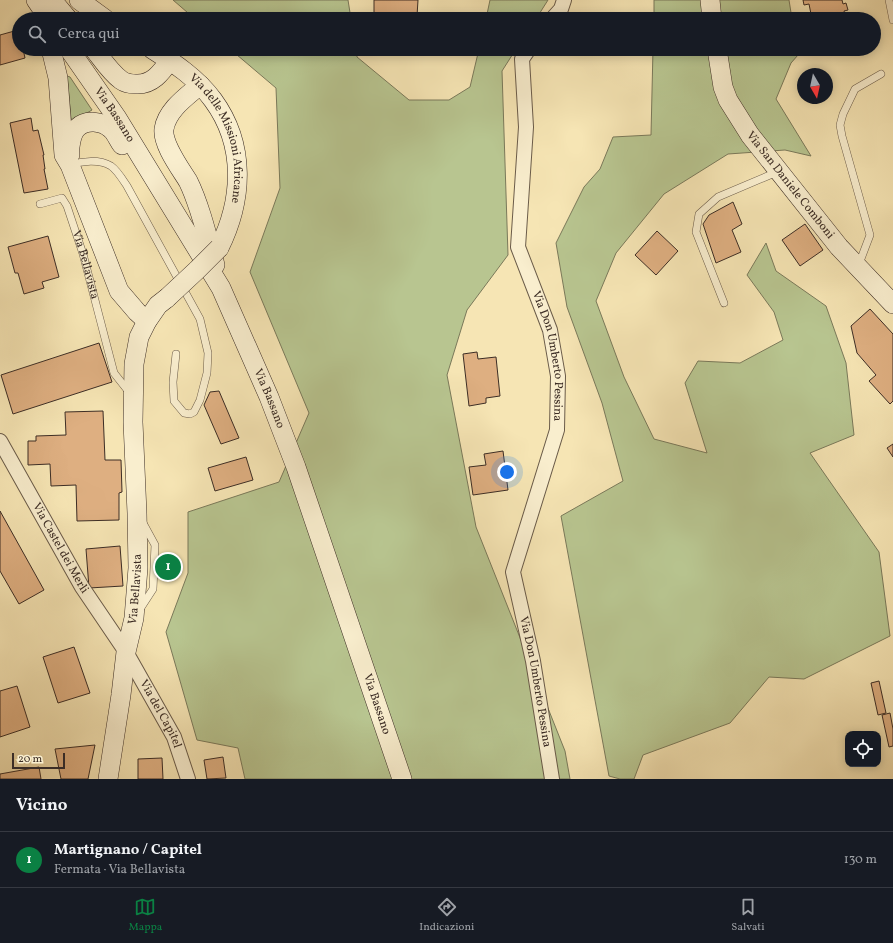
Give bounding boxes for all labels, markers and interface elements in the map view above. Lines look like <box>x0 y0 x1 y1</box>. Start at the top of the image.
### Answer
search box <box>12 12 881 56</box>
icon: search <box>26 23 48 45</box>
text: Cerca qui <box>58 24 120 45</box>
north arrow <box>797 68 833 104</box>
street label: Via delle Missioni Africane <box>185 70 245 205</box>
street label: Via Bassano <box>90 84 138 146</box>
street label: Via San Daniele Comboni <box>742 128 838 243</box>
street label: Via Bellavista <box>68 228 103 301</box>
street label: Via Don Umberto Pessina <box>528 289 566 421</box>
street label: Via Bassano <box>250 366 288 431</box>
your location <box>497 462 517 482</box>
street label: Via Castel dei Merli <box>28 500 92 597</box>
pin: 1 <box>155 552 181 582</box>
street label: Via Bellavista <box>125 554 146 626</box>
street label: Via Don Umberto Pessina <box>515 615 555 748</box>
street label: Via Bassano <box>359 672 394 737</box>
street label: Via del Capitel <box>135 677 185 751</box>
map controls <box>845 731 881 767</box>
button: locate <box>845 731 881 767</box>
scale bar <box>12 751 65 770</box>
text: 20 m <box>18 752 42 767</box>
text: Vicino <box>16 794 67 817</box>
text: Martignano / Capitel <box>54 840 202 861</box>
text: 1 <box>26 851 32 869</box>
text: 130 m <box>844 851 877 869</box>
text: Fermata · Via Bellavista <box>54 861 185 879</box>
tab: Mappa <box>129 896 162 935</box>
tab: Indicazioni <box>419 896 474 935</box>
tab: Salvati <box>731 896 764 935</box>

